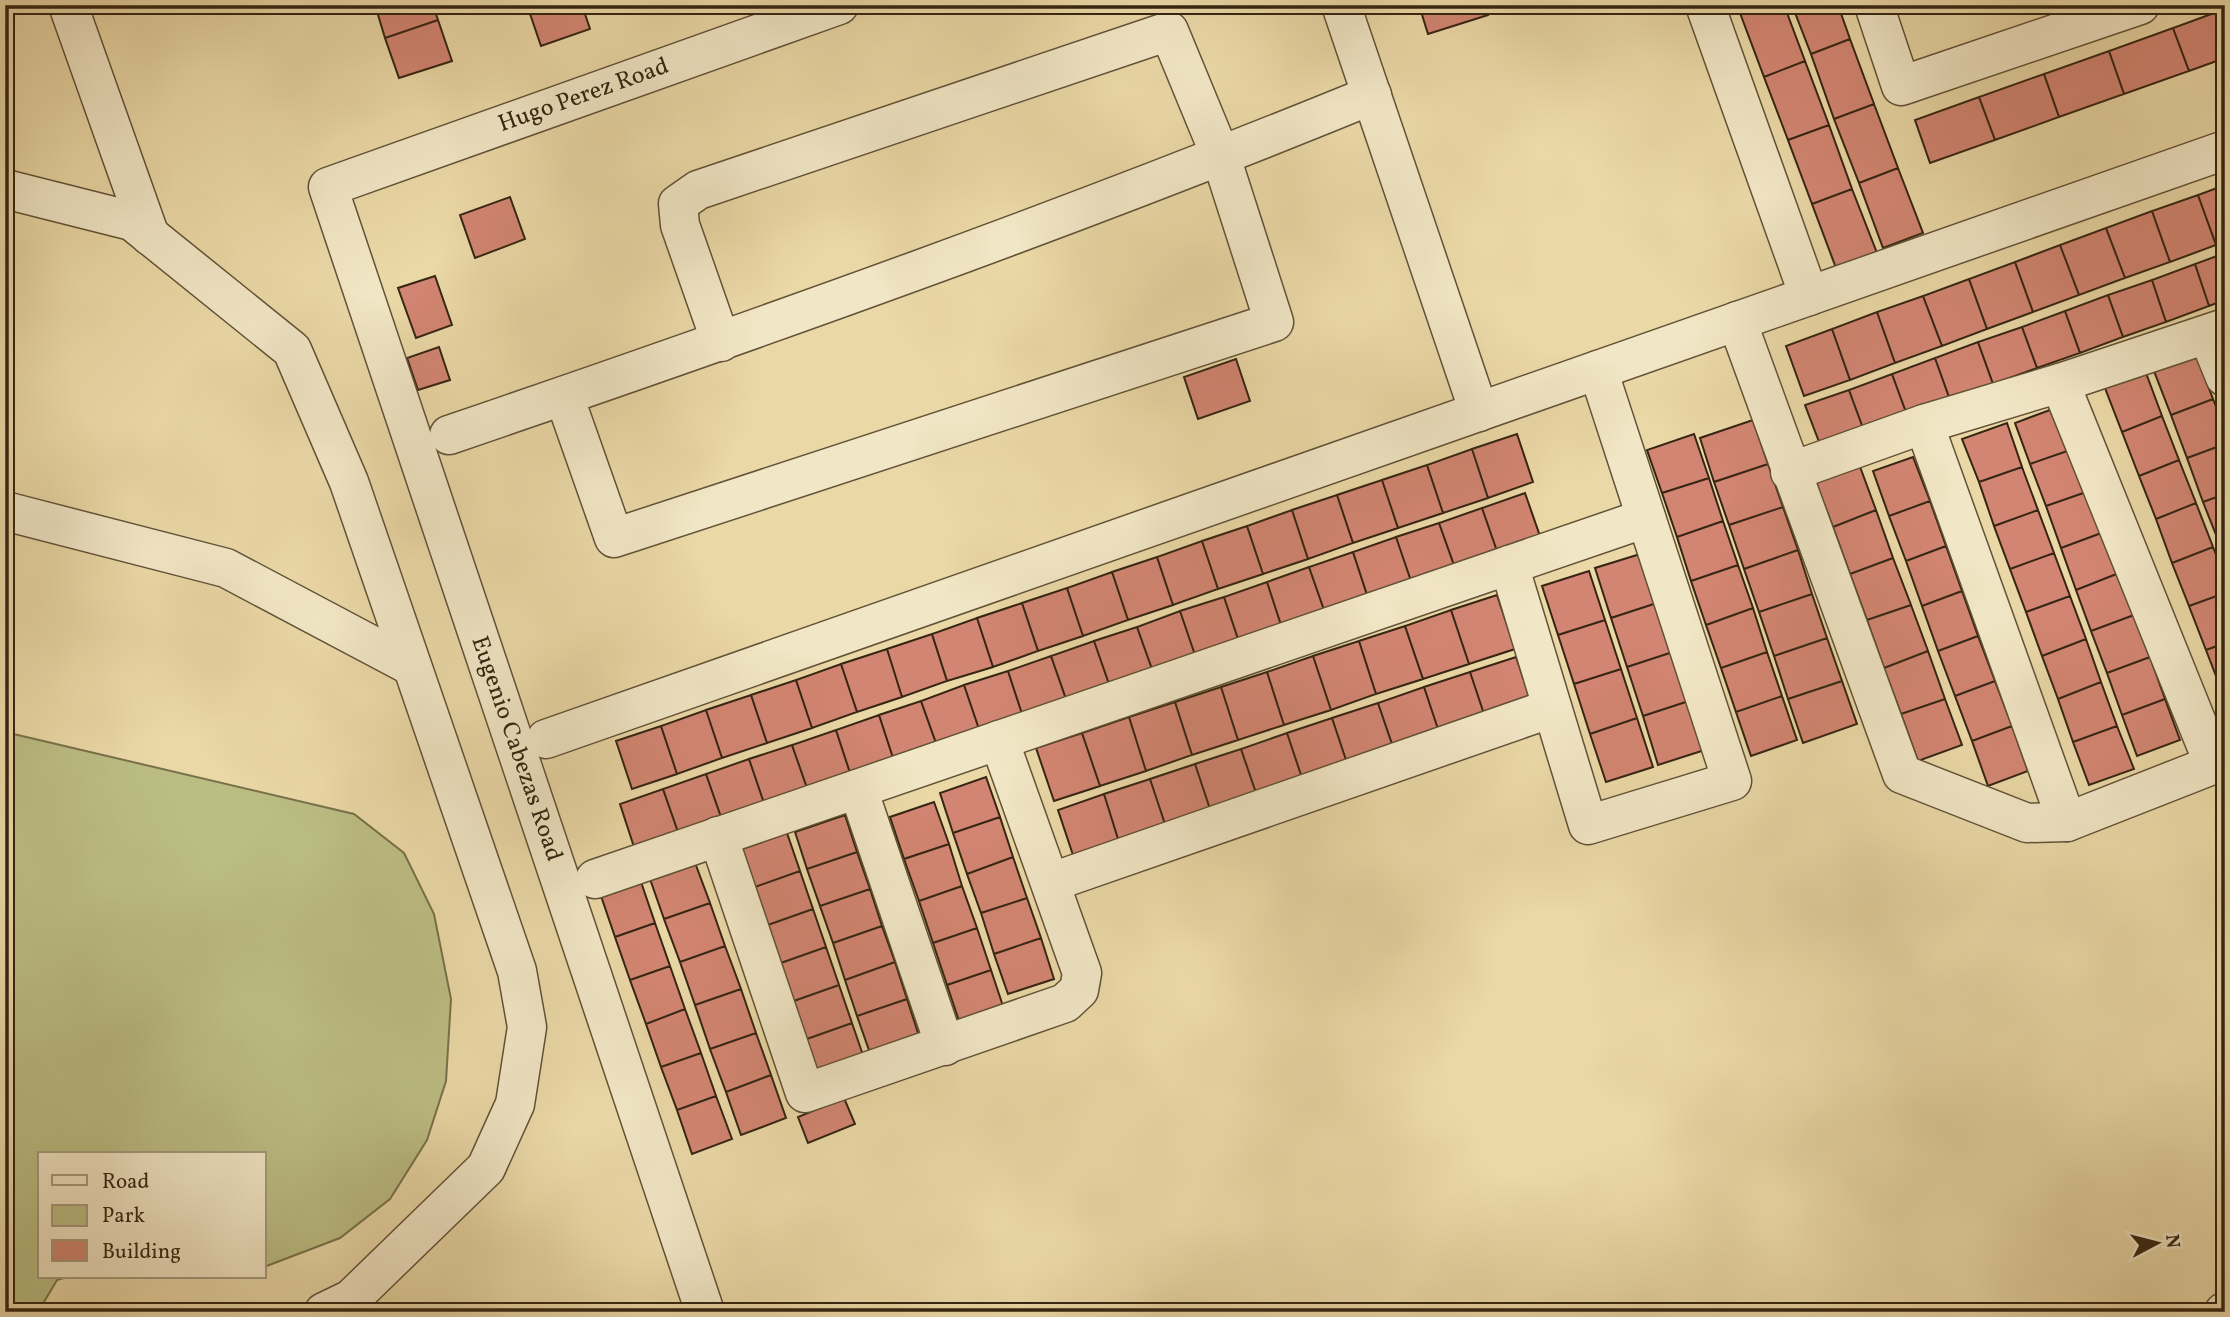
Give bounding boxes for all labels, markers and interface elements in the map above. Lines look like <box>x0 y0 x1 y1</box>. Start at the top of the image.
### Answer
street label: Hugo Perez Road <box>494 50 674 142</box>
street label: Eugenio Cabezas Road <box>461 632 571 866</box>
legend <box>38 1152 266 1278</box>
text: Road <box>102 1168 149 1197</box>
text: Park <box>102 1202 145 1231</box>
north arrow <box>2122 1208 2192 1278</box>
text: N <box>2158 1233 2186 1250</box>
text: Building <box>102 1238 181 1267</box>

